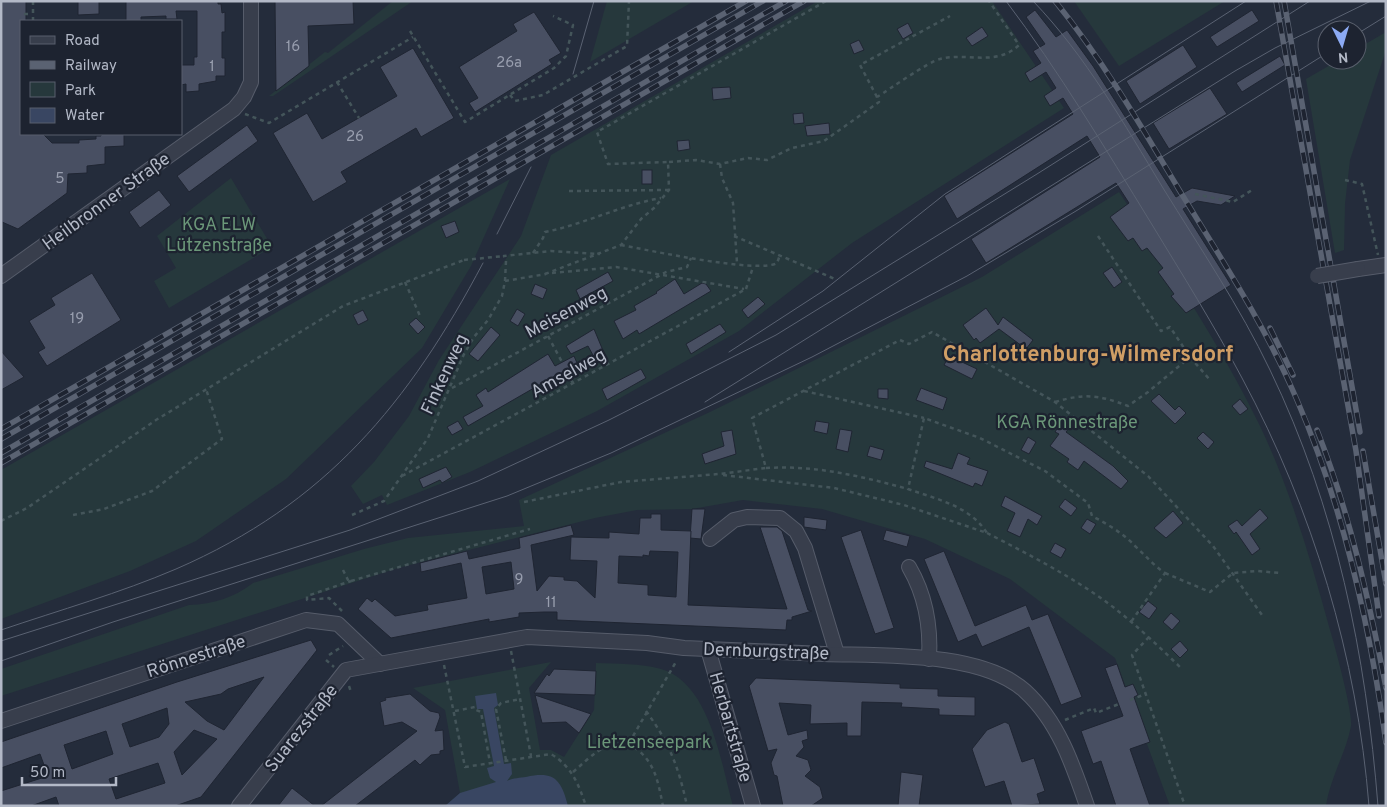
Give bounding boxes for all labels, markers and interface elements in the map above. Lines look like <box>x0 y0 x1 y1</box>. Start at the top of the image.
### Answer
legend <box>20 20 182 135</box>
north arrow <box>1317 20 1367 70</box>
text: Road <box>65 32 100 51</box>
house number: 16 <box>286 38 300 57</box>
text: N <box>1337 48 1349 65</box>
house number: 26a <box>496 54 522 73</box>
text: Railway <box>65 57 117 76</box>
house number: 1 <box>209 58 215 77</box>
text: Park <box>65 82 96 101</box>
text: Water <box>65 107 105 126</box>
house number: 26 <box>346 128 364 147</box>
street label: Heilbronner Straße <box>38 148 175 256</box>
house number: 5 <box>55 170 65 189</box>
park label: KGA ELW Lützenstraße <box>166 214 272 258</box>
street label: Meisenweg <box>522 282 612 345</box>
house number: 19 <box>70 310 84 329</box>
street label: Finkenweg <box>417 331 474 419</box>
district label: Charlottenburg-Wilmersdorf <box>943 342 1233 369</box>
street label: Amselweg <box>527 344 611 404</box>
park label: KGA Rönnestraße <box>996 412 1138 435</box>
house number: 9 <box>515 571 523 590</box>
house number: 11 <box>545 594 557 613</box>
street label: Rönnestraße <box>144 631 249 684</box>
street label: Dernburgstraße <box>703 639 829 666</box>
street label: Herbartstraße <box>703 670 756 785</box>
street label: Suarezstraße <box>261 680 344 778</box>
park label: Lietzenseepark <box>587 732 711 755</box>
scale bar <box>22 754 116 786</box>
text: 50 m <box>30 764 65 783</box>

